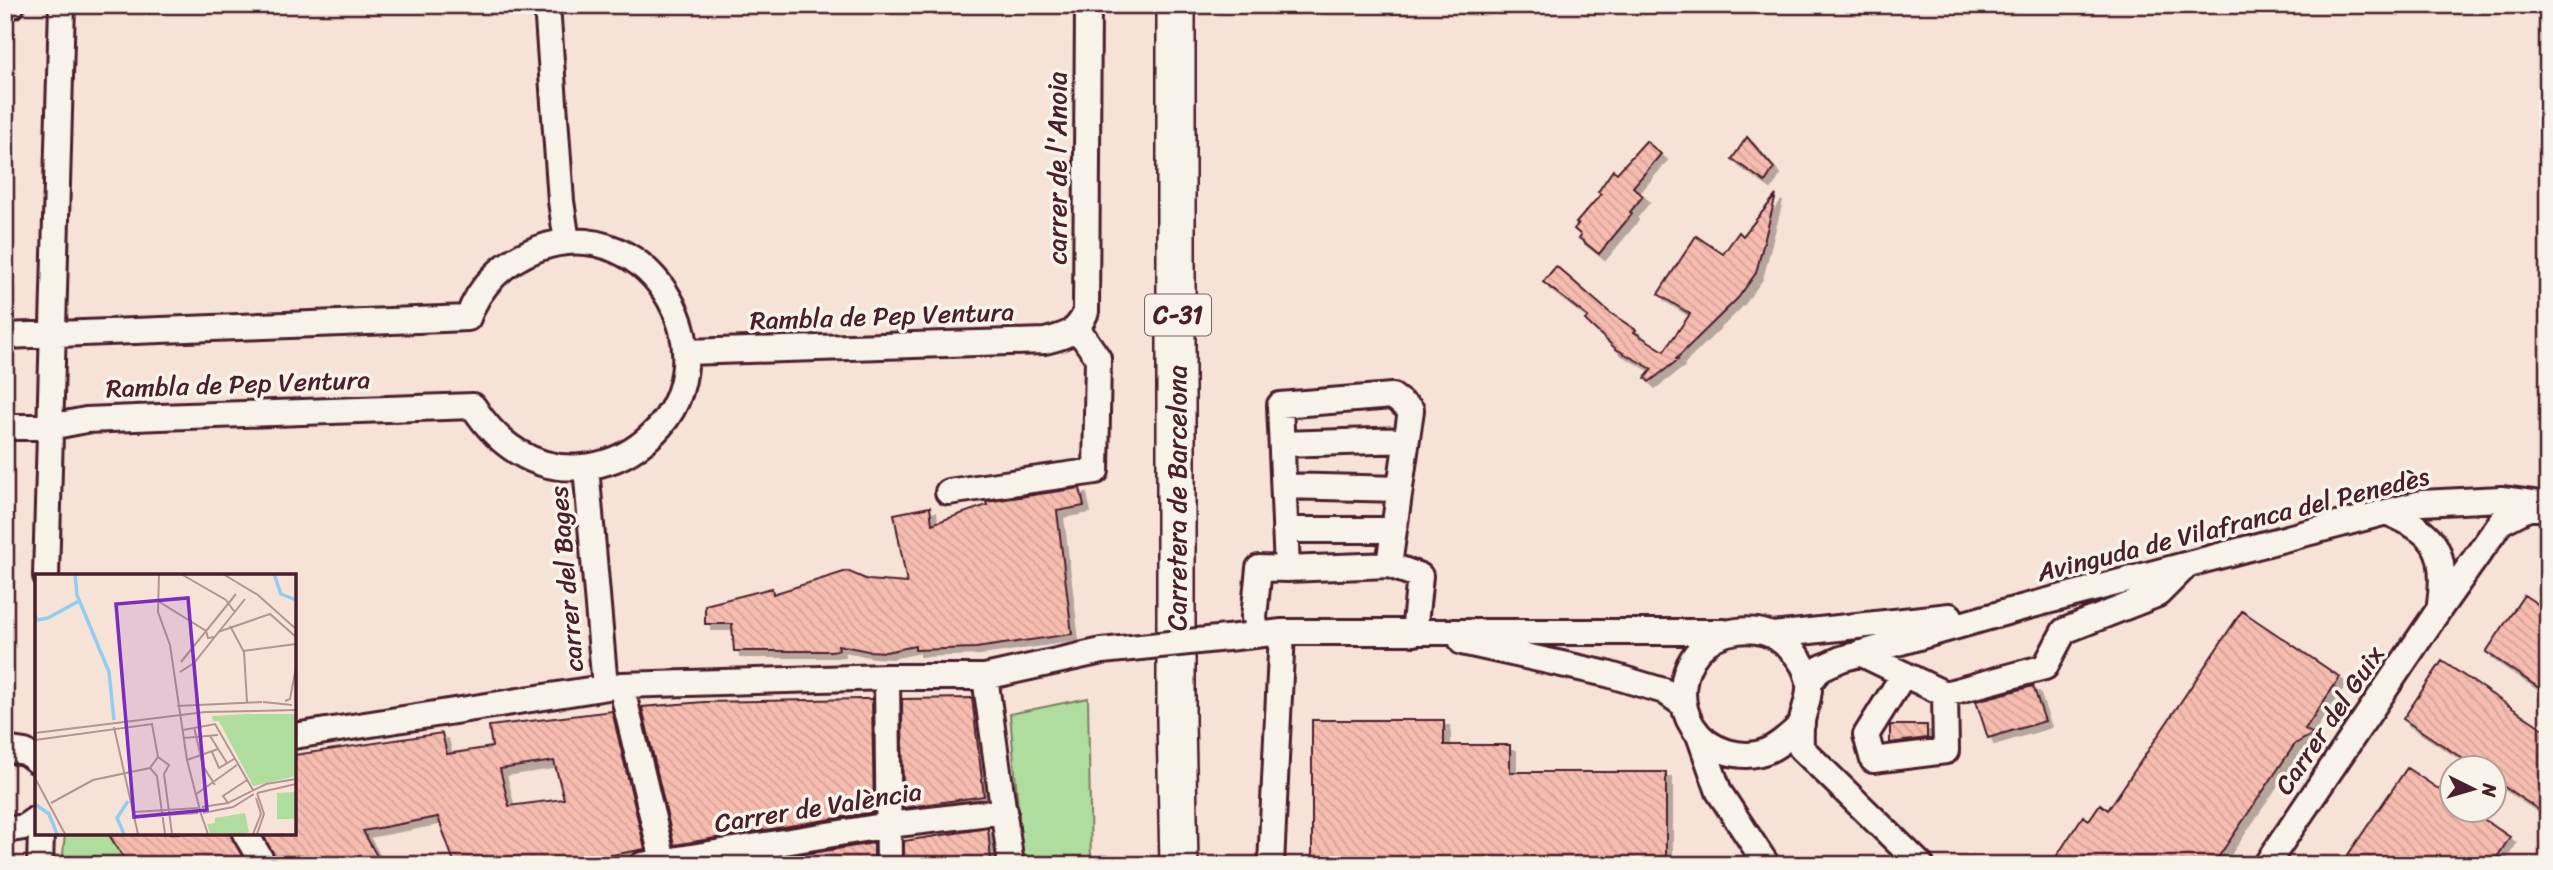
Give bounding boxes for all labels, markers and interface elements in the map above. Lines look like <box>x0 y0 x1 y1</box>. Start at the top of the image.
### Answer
street label: carrer de l'Anoia <box>1034 72 1080 264</box>
street label: Rambla de Pep Ventura <box>749 288 1015 344</box>
road number: C-31 <box>1145 294 1211 336</box>
street label: Rambla de Pep Ventura <box>105 356 371 412</box>
street label: Carretera de Barcelona <box>1154 365 1200 631</box>
street label: Avinguda de Vilafranca del Penedès <box>2031 453 2434 595</box>
street label: carrer del Bages <box>535 484 597 674</box>
inset map <box>35 574 296 835</box>
street label: Carrer del Guix <box>2262 635 2397 804</box>
north arrow <box>2438 754 2508 824</box>
street label: Carrer de València <box>711 768 925 846</box>
text: N <box>2472 781 2507 799</box>

